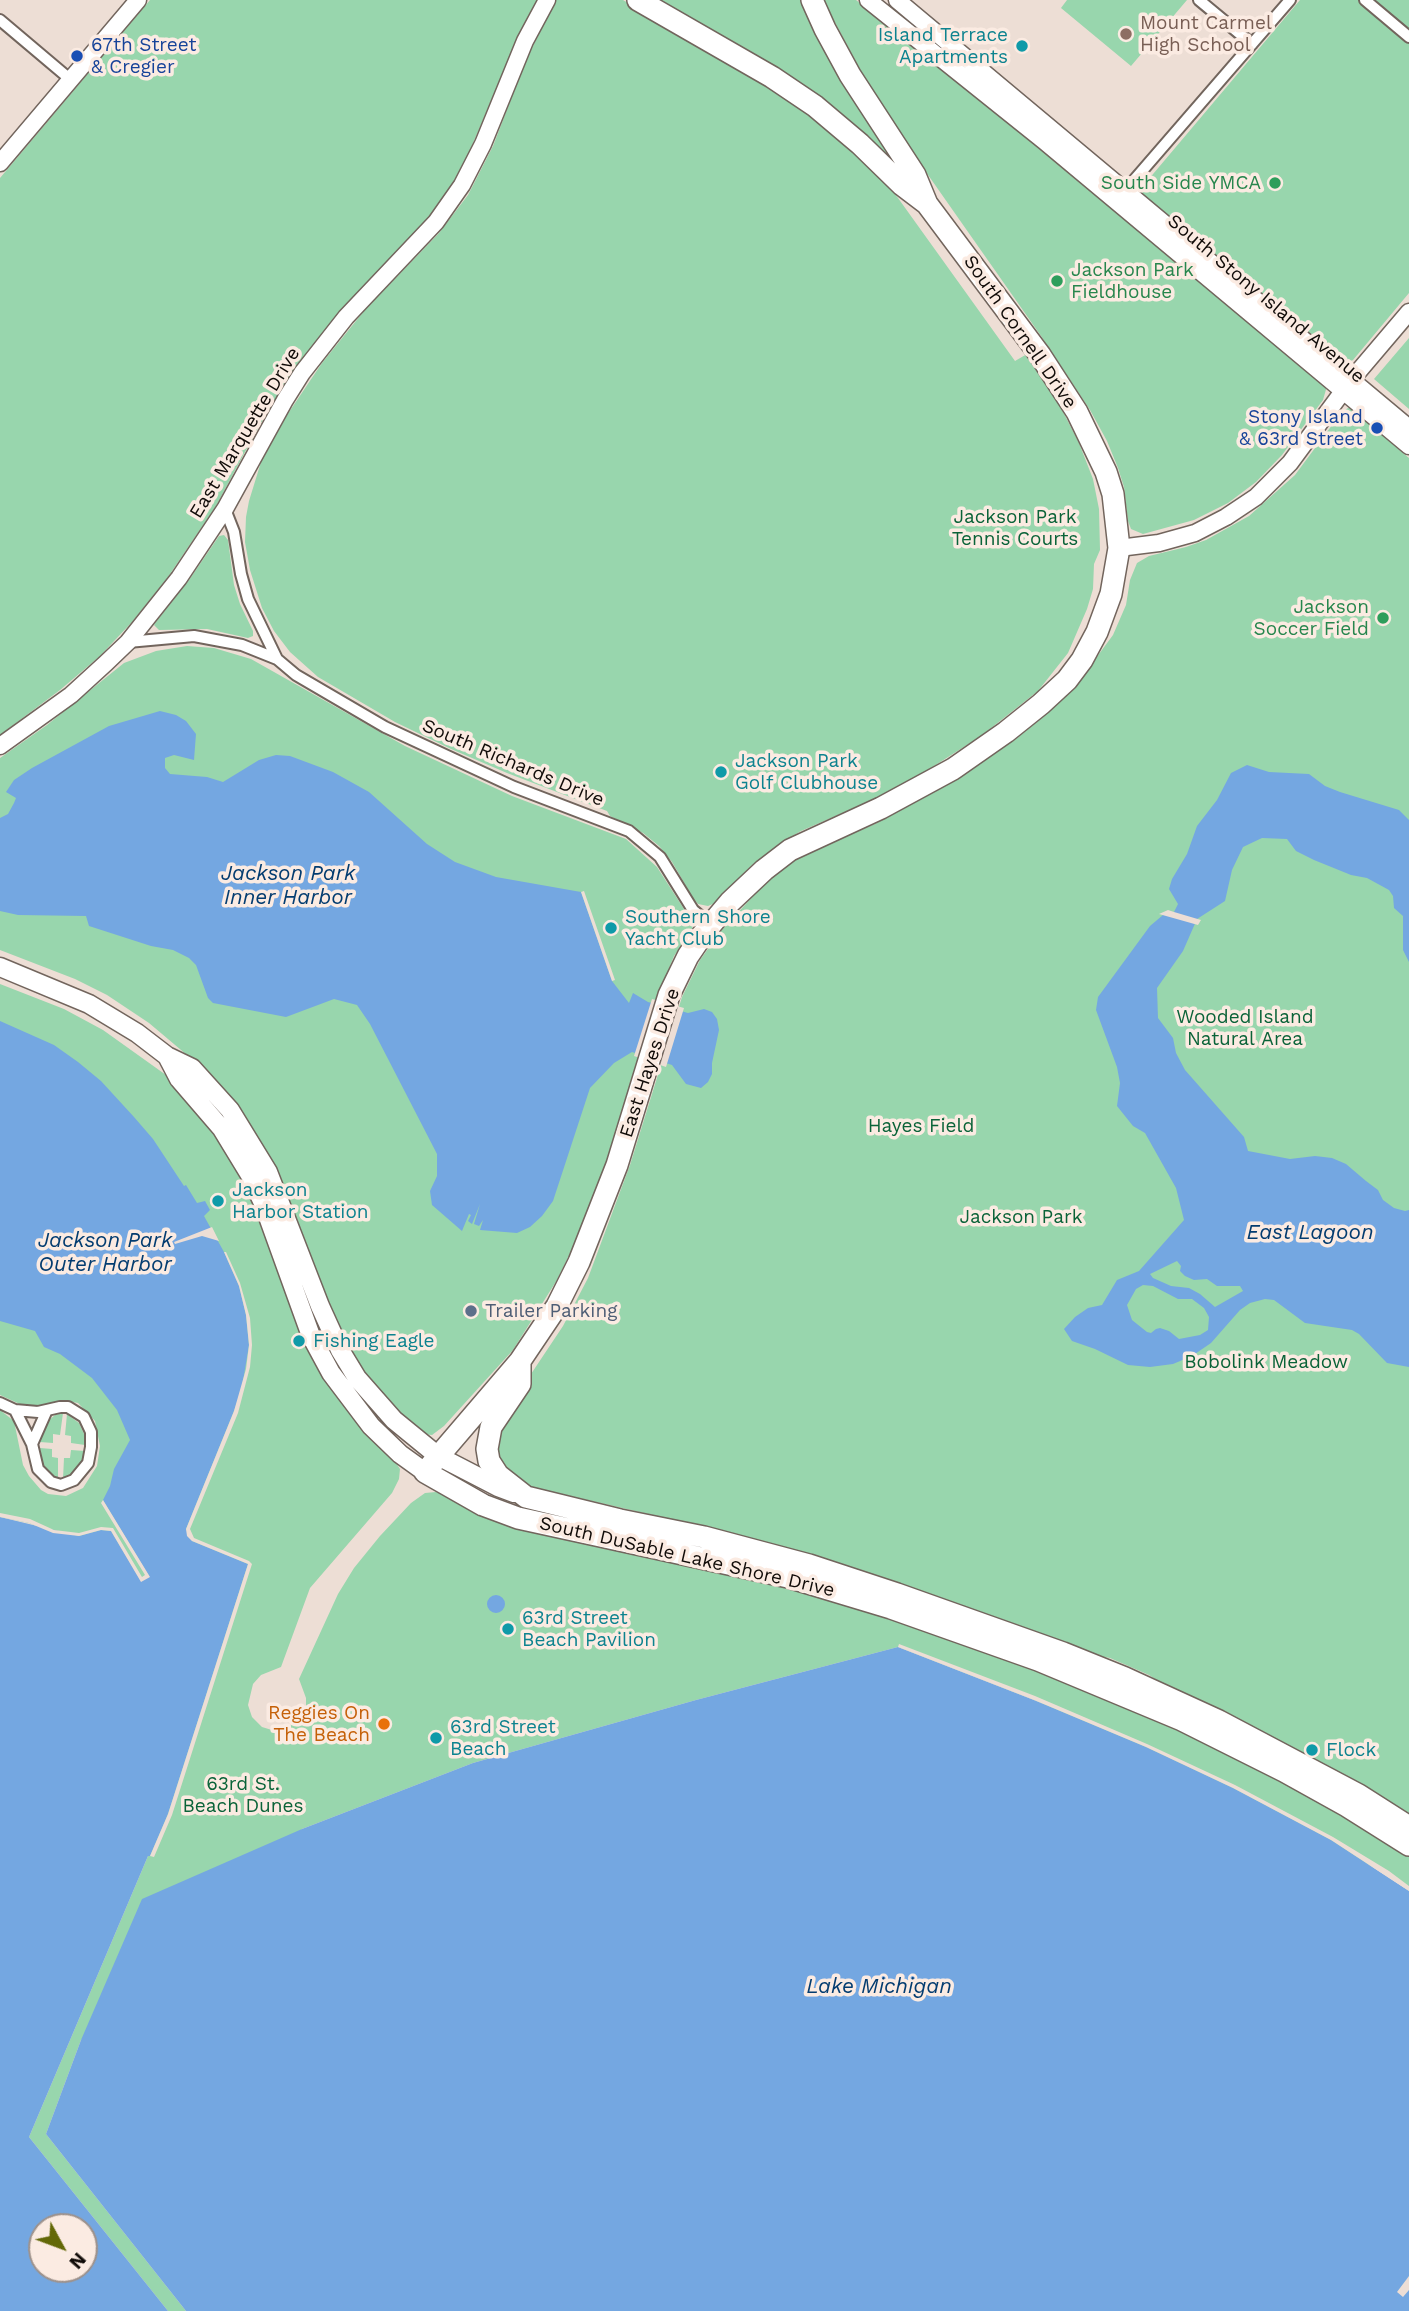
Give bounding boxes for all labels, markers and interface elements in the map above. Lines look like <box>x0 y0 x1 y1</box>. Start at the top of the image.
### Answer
place label: Mount Carmel High School <box>1140 12 1272 56</box>
place label: Island Terrace Apartments <box>878 24 1008 68</box>
marker: Mount Carmel High School <box>1118 26 1134 42</box>
place label: 67th Street & Cregier <box>91 34 196 78</box>
marker: Island Terrace Apartments <box>1014 38 1030 54</box>
marker: 67th Street & Cregier <box>69 48 85 64</box>
place label: South Side YMCA <box>1101 172 1261 194</box>
marker: South Side YMCA <box>1267 175 1283 191</box>
street label: South Stony Island Avenue <box>1163 210 1369 388</box>
street label: South Cornell Drive <box>959 251 1081 413</box>
place label: Jackson Park Fieldhouse <box>1071 259 1194 303</box>
marker: Jackson Park Fieldhouse <box>1049 273 1065 289</box>
street label: East Marquette Drive <box>185 343 305 523</box>
place label: Stony Island & 63rd Street <box>1239 406 1363 450</box>
marker: Stony Island & 63rd Street <box>1369 420 1385 436</box>
park label: Jackson Park Tennis Courts <box>952 506 1078 550</box>
place label: Jackson Soccer Field <box>1254 596 1369 640</box>
marker: Jackson Soccer Field <box>1375 610 1391 626</box>
street label: South Richards Drive <box>419 714 607 812</box>
place label: Jackson Park Golf Clubhouse <box>735 750 878 794</box>
marker: Jackson Park Golf Clubhouse <box>713 764 729 780</box>
water label: Jackson Park Inner Harbor <box>221 861 355 911</box>
place label: Southern Shore Yacht Club <box>625 906 771 950</box>
marker: Southern Shore Yacht Club <box>603 920 619 936</box>
street label: East Hayes Drive <box>615 985 685 1141</box>
park label: Wooded Island Natural Area <box>1176 1006 1314 1050</box>
park label: Hayes Field <box>868 1115 974 1137</box>
place label: Jackson Harbor Station <box>232 1179 369 1223</box>
marker: Jackson Harbor Station <box>210 1193 226 1209</box>
park label: Jackson Park <box>960 1206 1082 1228</box>
water label: East Lagoon <box>1246 1220 1374 1246</box>
water label: Jackson Park Outer Harbor <box>38 1228 172 1278</box>
place label: Trailer Parking <box>485 1300 617 1322</box>
marker: Trailer Parking <box>463 1303 479 1319</box>
place label: Fishing Eagle <box>313 1330 435 1352</box>
marker: Fishing Eagle <box>291 1333 307 1349</box>
park label: Bobolink Meadow <box>1184 1351 1348 1373</box>
street label: South DuSable Lake Shore Drive <box>537 1512 837 1602</box>
place label: 63rd Street Beach Pavilion <box>522 1607 656 1651</box>
marker: 63rd Street Beach Pavilion <box>500 1621 516 1637</box>
place label: Reggies On The Beach <box>268 1702 370 1746</box>
marker: Reggies On The Beach <box>376 1716 392 1732</box>
place label: 63rd Street Beach <box>450 1716 556 1760</box>
marker: 63rd Street Beach <box>428 1730 444 1746</box>
place label: Flock <box>1326 1739 1376 1761</box>
marker: Flock <box>1304 1742 1320 1758</box>
park label: 63rd St. Beach Dunes <box>182 1773 304 1817</box>
water label: Lake Michigan <box>806 1974 952 2000</box>
north arrow <box>28 2213 98 2283</box>
text: N <box>64 2248 91 2274</box>

